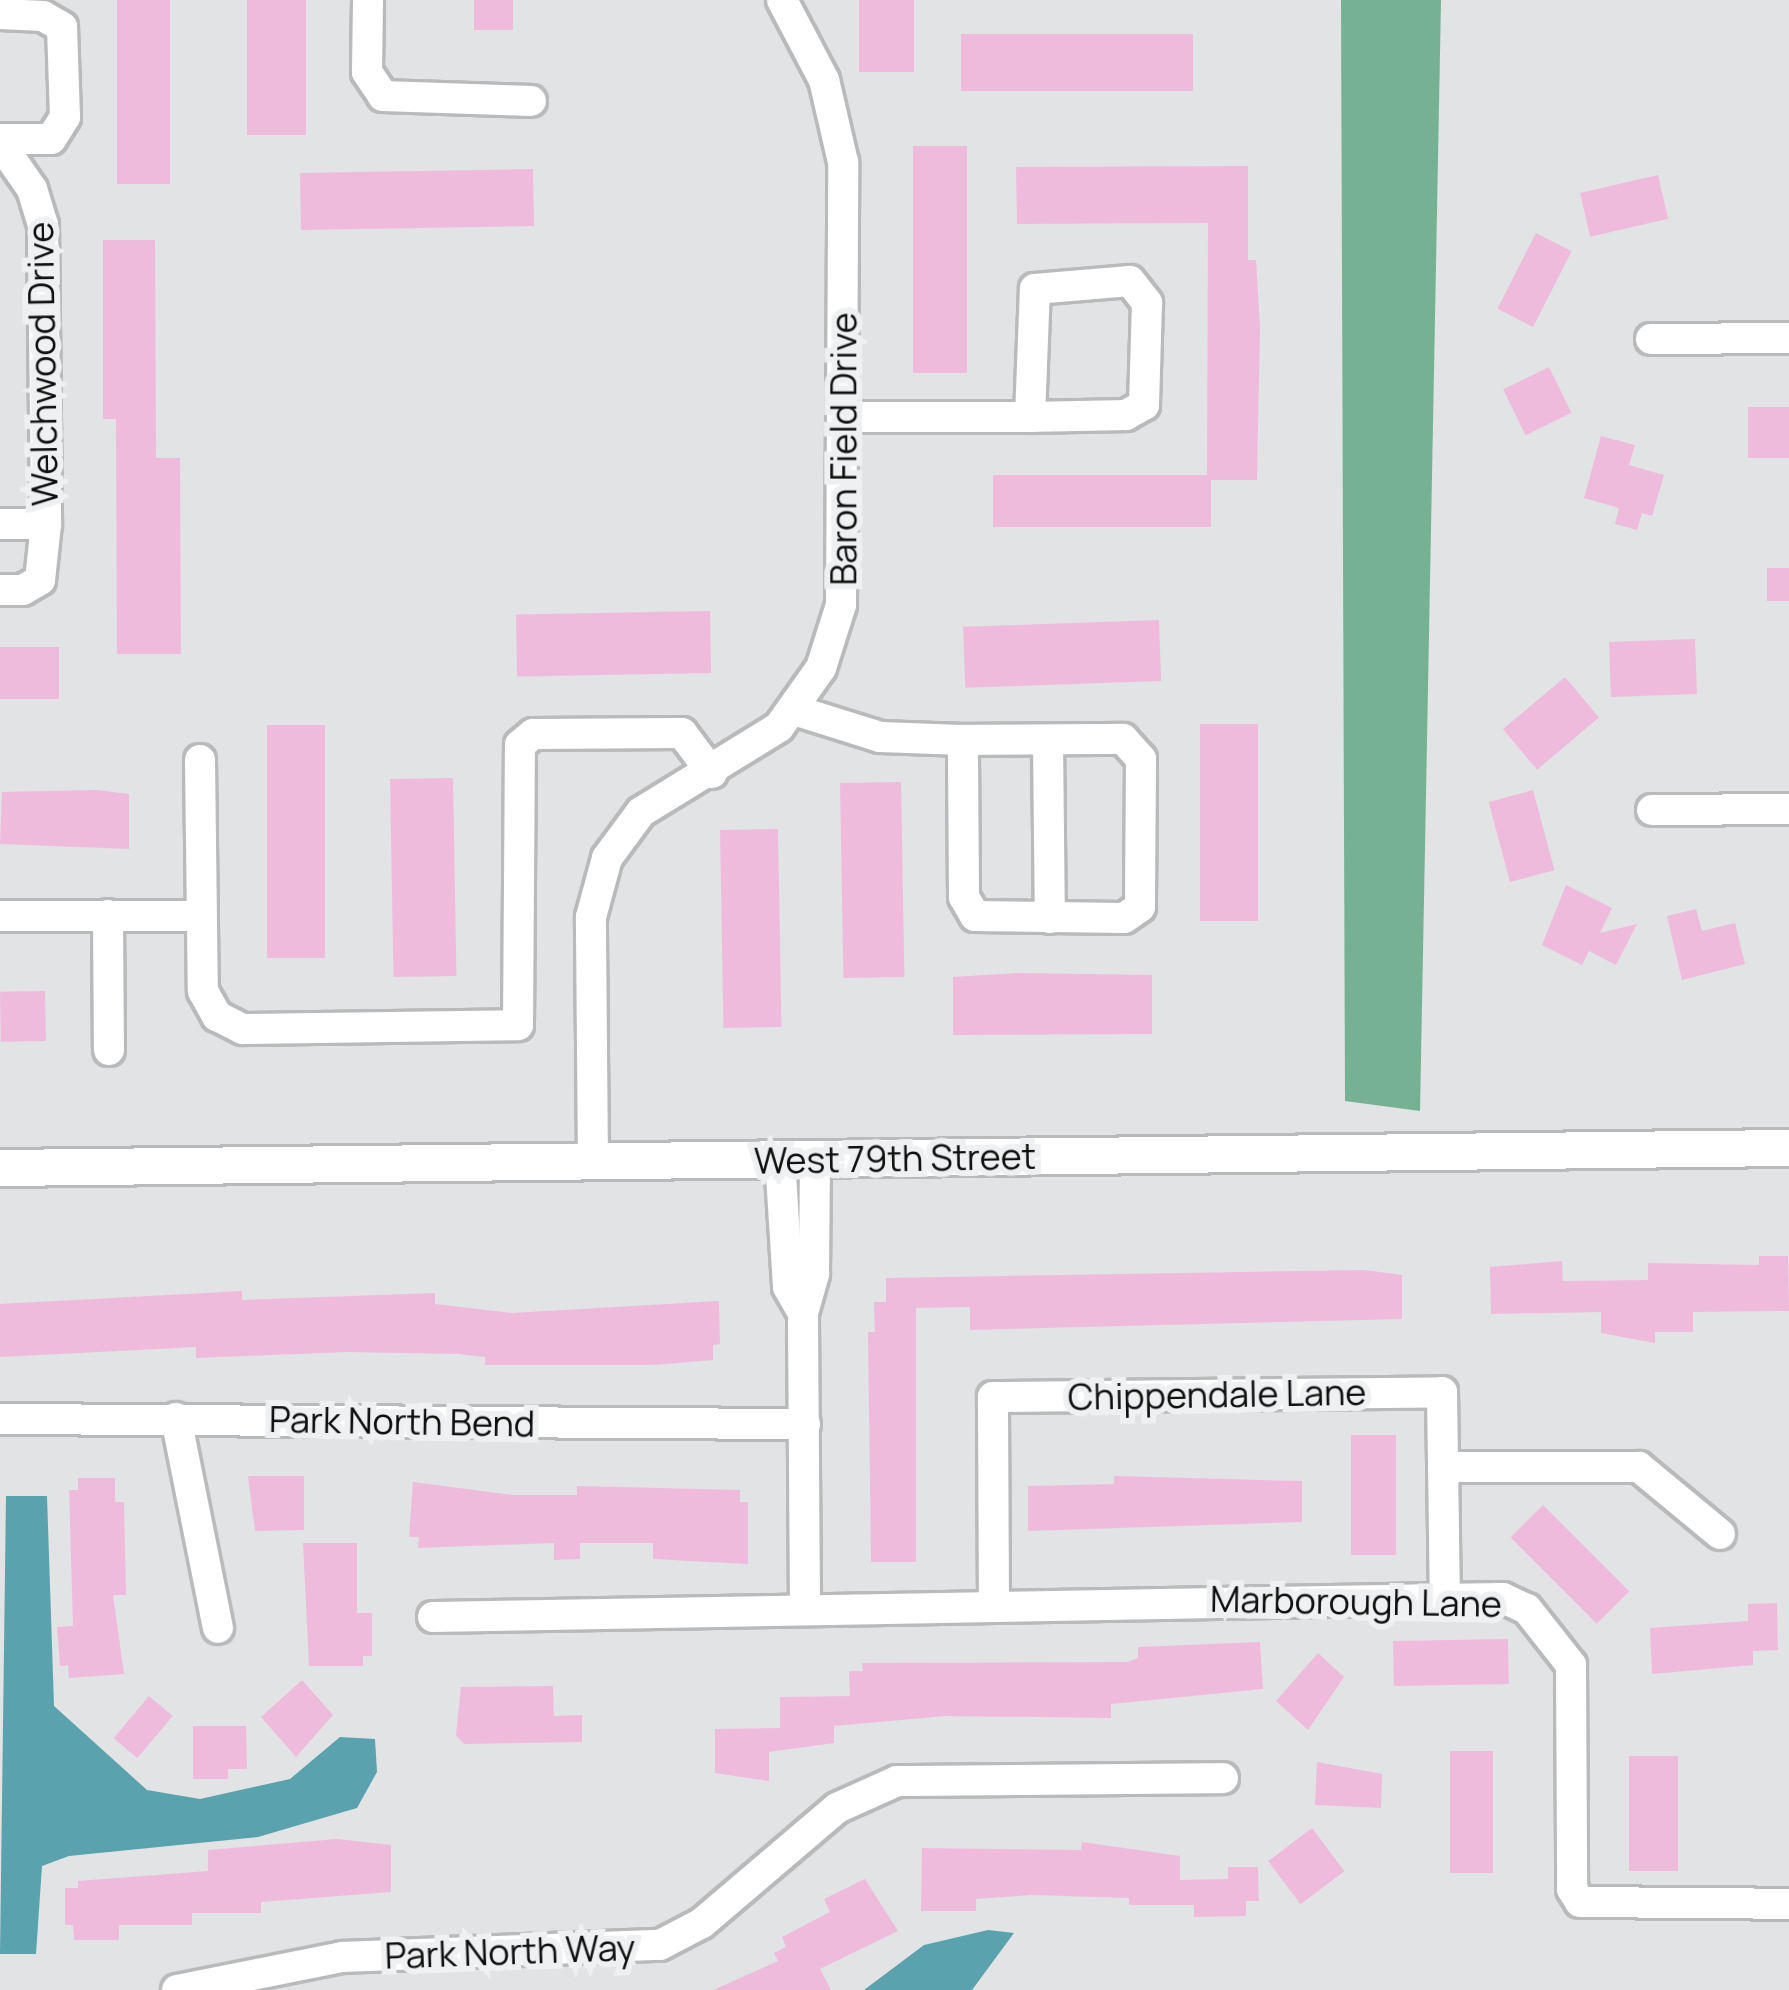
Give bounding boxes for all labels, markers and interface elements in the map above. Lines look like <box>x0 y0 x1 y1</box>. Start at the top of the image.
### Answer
street label: Welchwood Drive <box>18 221 66 507</box>
street label: Baron Field Drive <box>821 312 865 586</box>
street label: West 79th Street <box>754 1134 1036 1182</box>
street label: Chippendale Lane <box>1067 1370 1367 1418</box>
street label: Park North Bend <box>269 1397 535 1445</box>
street label: Marborough Lane <box>1210 1577 1502 1625</box>
street label: Park North Way <box>384 1925 636 1977</box>

